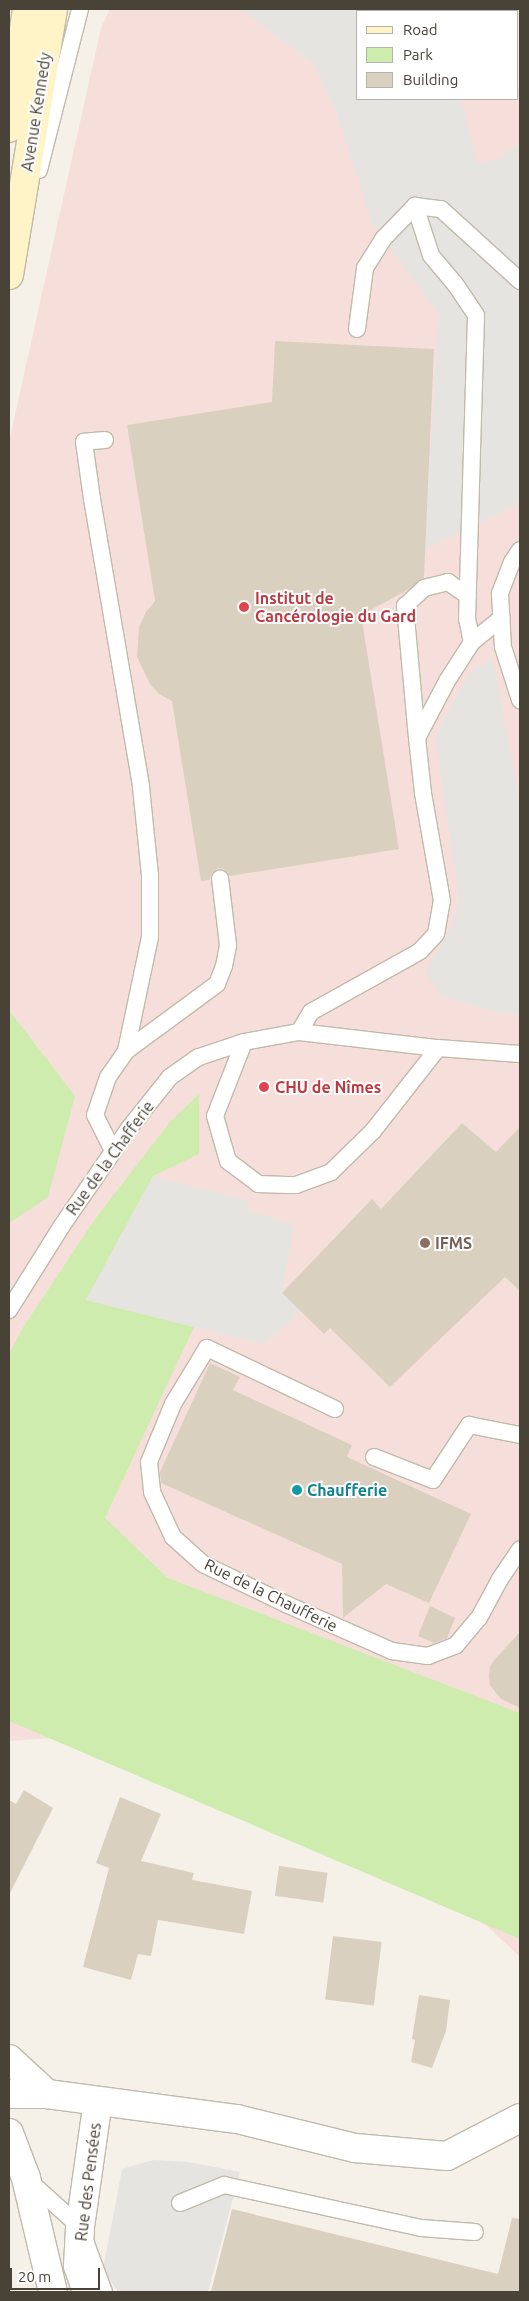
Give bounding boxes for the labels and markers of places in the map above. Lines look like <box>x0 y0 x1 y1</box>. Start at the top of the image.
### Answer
place label: Institut de Cancérologie du Gard <box>255 588 416 626</box>
marker: Institut de Cancérologie du Gard <box>237 600 251 614</box>
place label: CHU de Nîmes <box>275 1077 381 1097</box>
marker: CHU de Nîmes <box>257 1080 271 1094</box>
place label: IFMS <box>435 1233 472 1253</box>
marker: IFMS <box>419 1237 431 1249</box>
place label: Chaufferie <box>307 1480 387 1500</box>
marker: Chaufferie <box>291 1484 303 1496</box>

